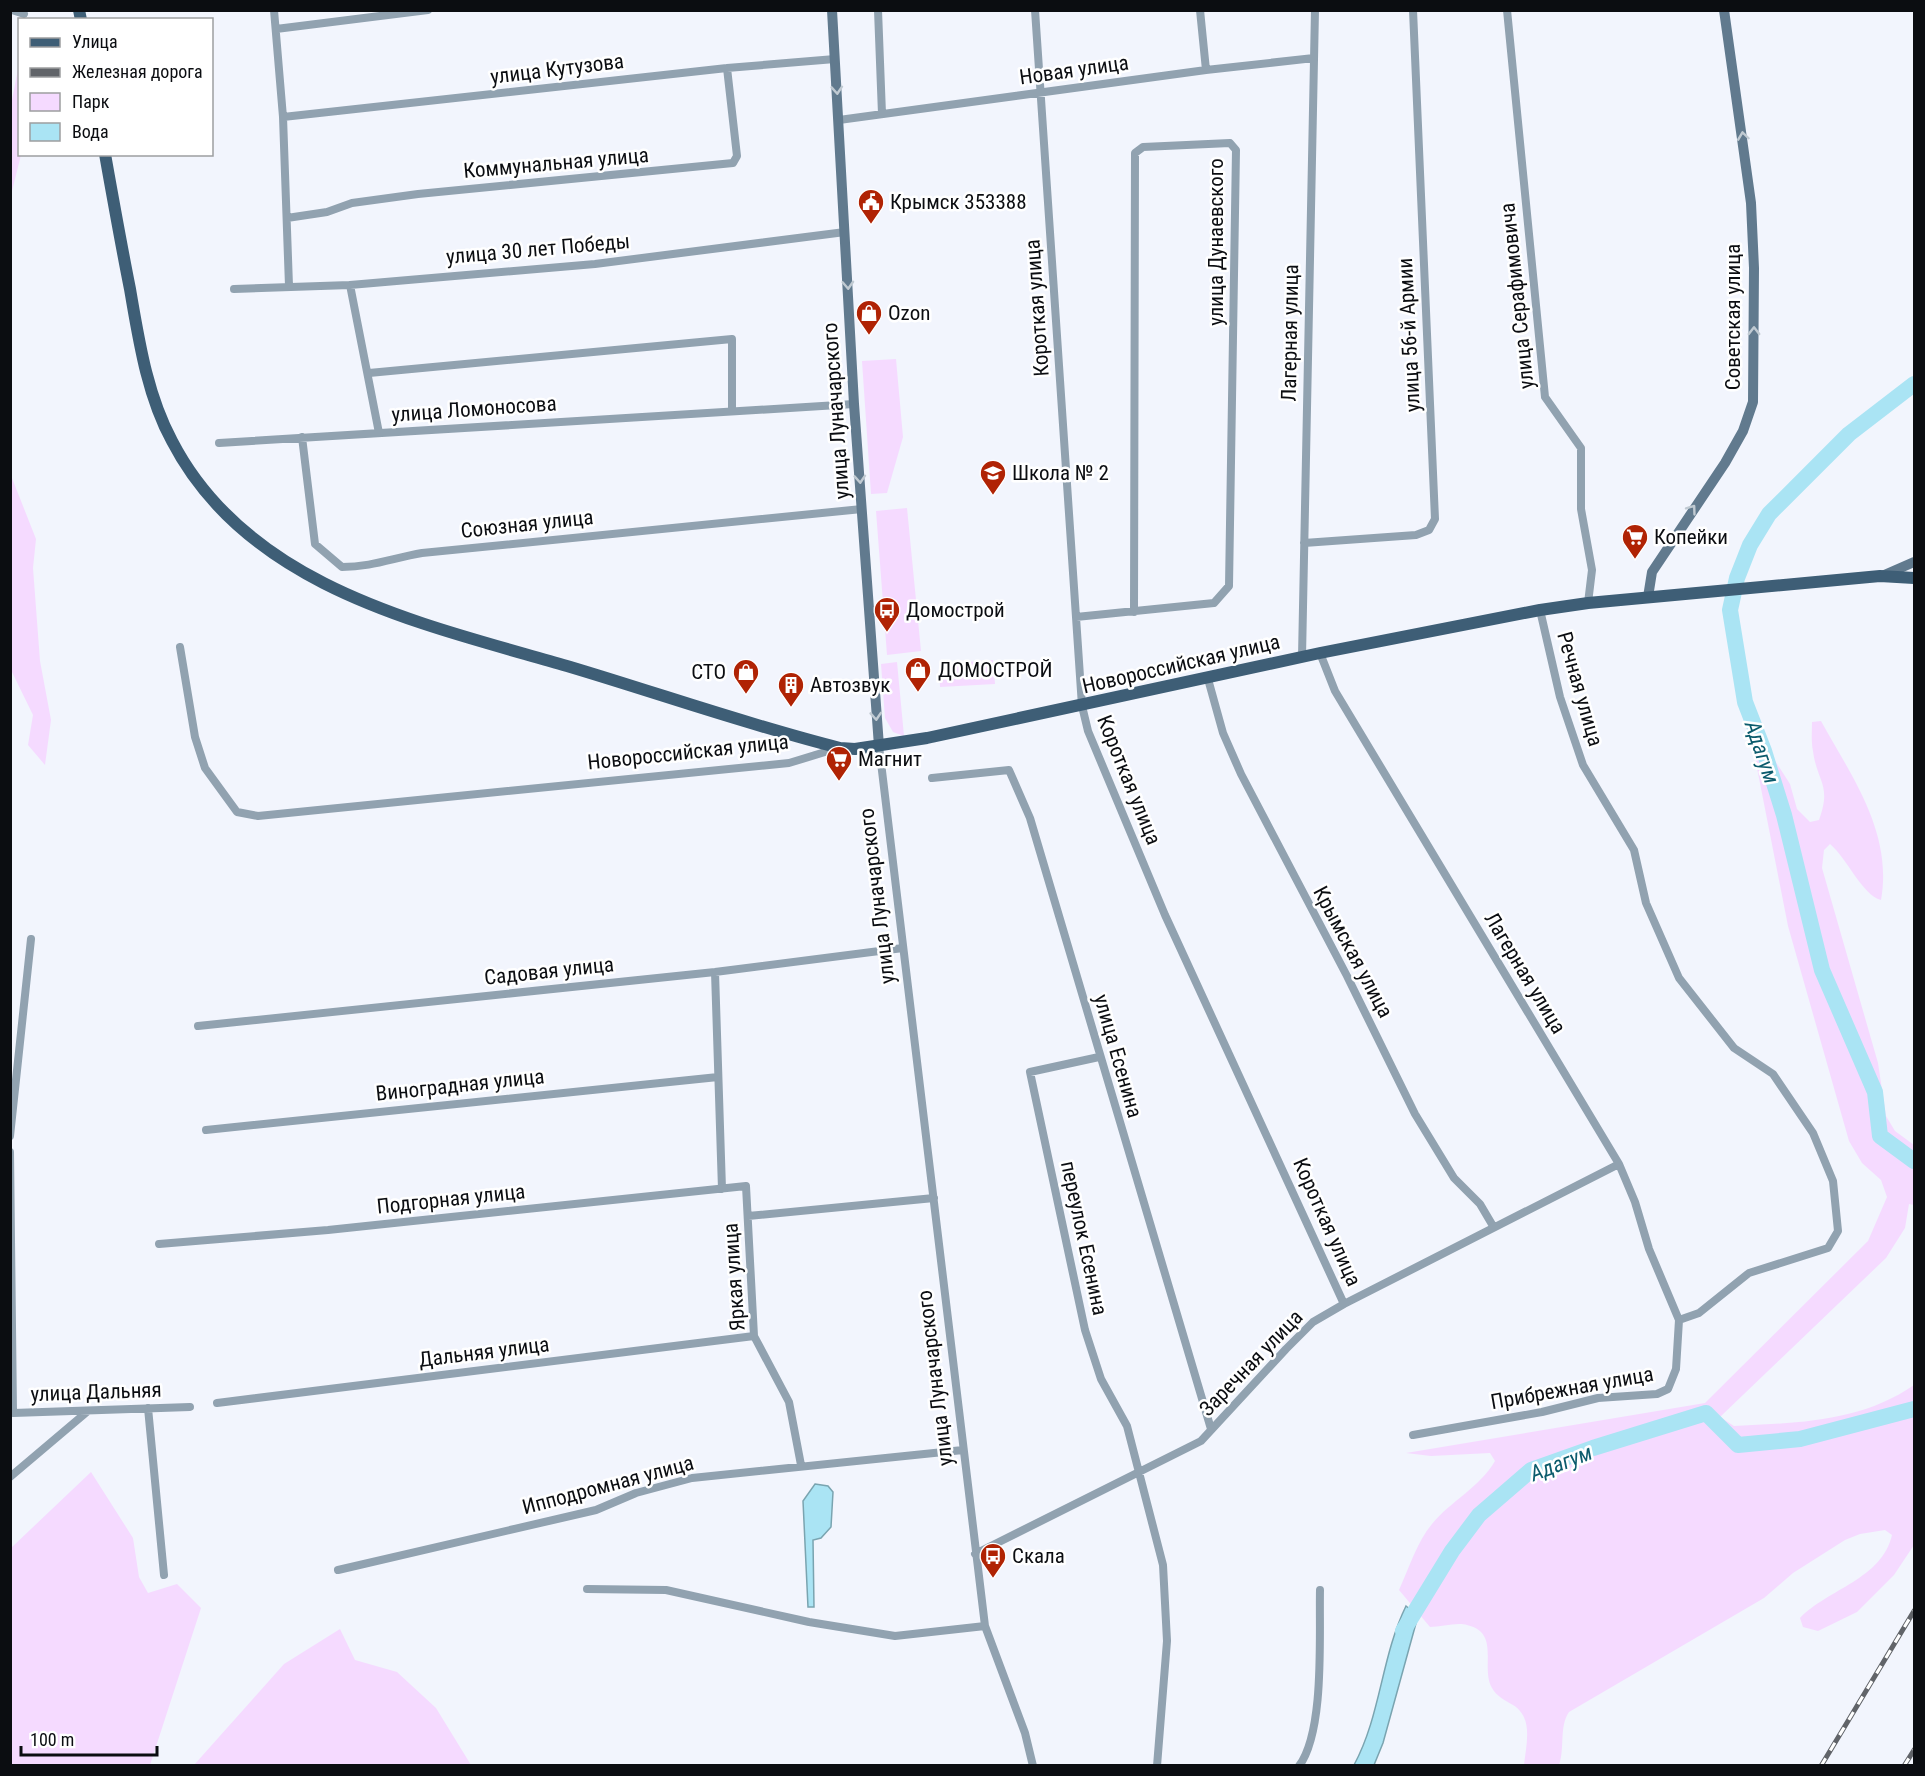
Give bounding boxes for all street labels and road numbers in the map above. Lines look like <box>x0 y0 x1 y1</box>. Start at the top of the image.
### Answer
street label: улица Кутузова <box>489 49 625 89</box>
street label: Новая улица <box>1018 50 1130 90</box>
street label: Коммунальная улица <box>462 143 650 183</box>
street label: улица Дунаевского <box>1204 158 1228 326</box>
street label: улица Серафимовича <box>1495 202 1539 390</box>
street label: улица 30 лет Победы <box>445 229 631 269</box>
street label: Короткая улица <box>1020 239 1054 377</box>
street label: Советская улица <box>1721 244 1745 390</box>
street label: улица 56-й Армии <box>1393 257 1425 413</box>
street label: Лагерная улица <box>1277 264 1303 402</box>
street label: улица Луначарского <box>818 322 854 500</box>
street label: улица Ломоносова <box>391 391 557 427</box>
street label: Союзная улица <box>460 505 594 543</box>
street label: Речная улица <box>1552 629 1608 749</box>
street label: Новороссийская улица <box>1080 630 1282 698</box>
street label: Короткая улица <box>1092 712 1166 848</box>
street label: Новороссийская улица <box>586 730 790 774</box>
street label: улица Луначарского <box>854 807 900 985</box>
street label: Крымская улица <box>1308 882 1398 1022</box>
street label: Лагерная улица <box>1479 908 1571 1038</box>
street label: Садовая улица <box>483 952 615 990</box>
street label: улица Есенина <box>1089 991 1147 1121</box>
street label: Виноградная улица <box>375 1064 545 1106</box>
street label: Короткая улица <box>1288 1154 1366 1290</box>
street label: переулок Есенина <box>1056 1159 1112 1317</box>
street label: Подгорная улица <box>376 1179 526 1219</box>
street label: Яркая улица <box>718 1222 750 1332</box>
street label: улица Луначарского <box>912 1289 958 1467</box>
street label: Заречная улица <box>1195 1305 1307 1421</box>
street label: Дальняя улица <box>417 1332 551 1372</box>
street label: Прибрежная улица <box>1489 1362 1655 1414</box>
street label: улица Дальняя <box>30 1378 162 1406</box>
street label: Ипподромная улица <box>520 1451 696 1519</box>

